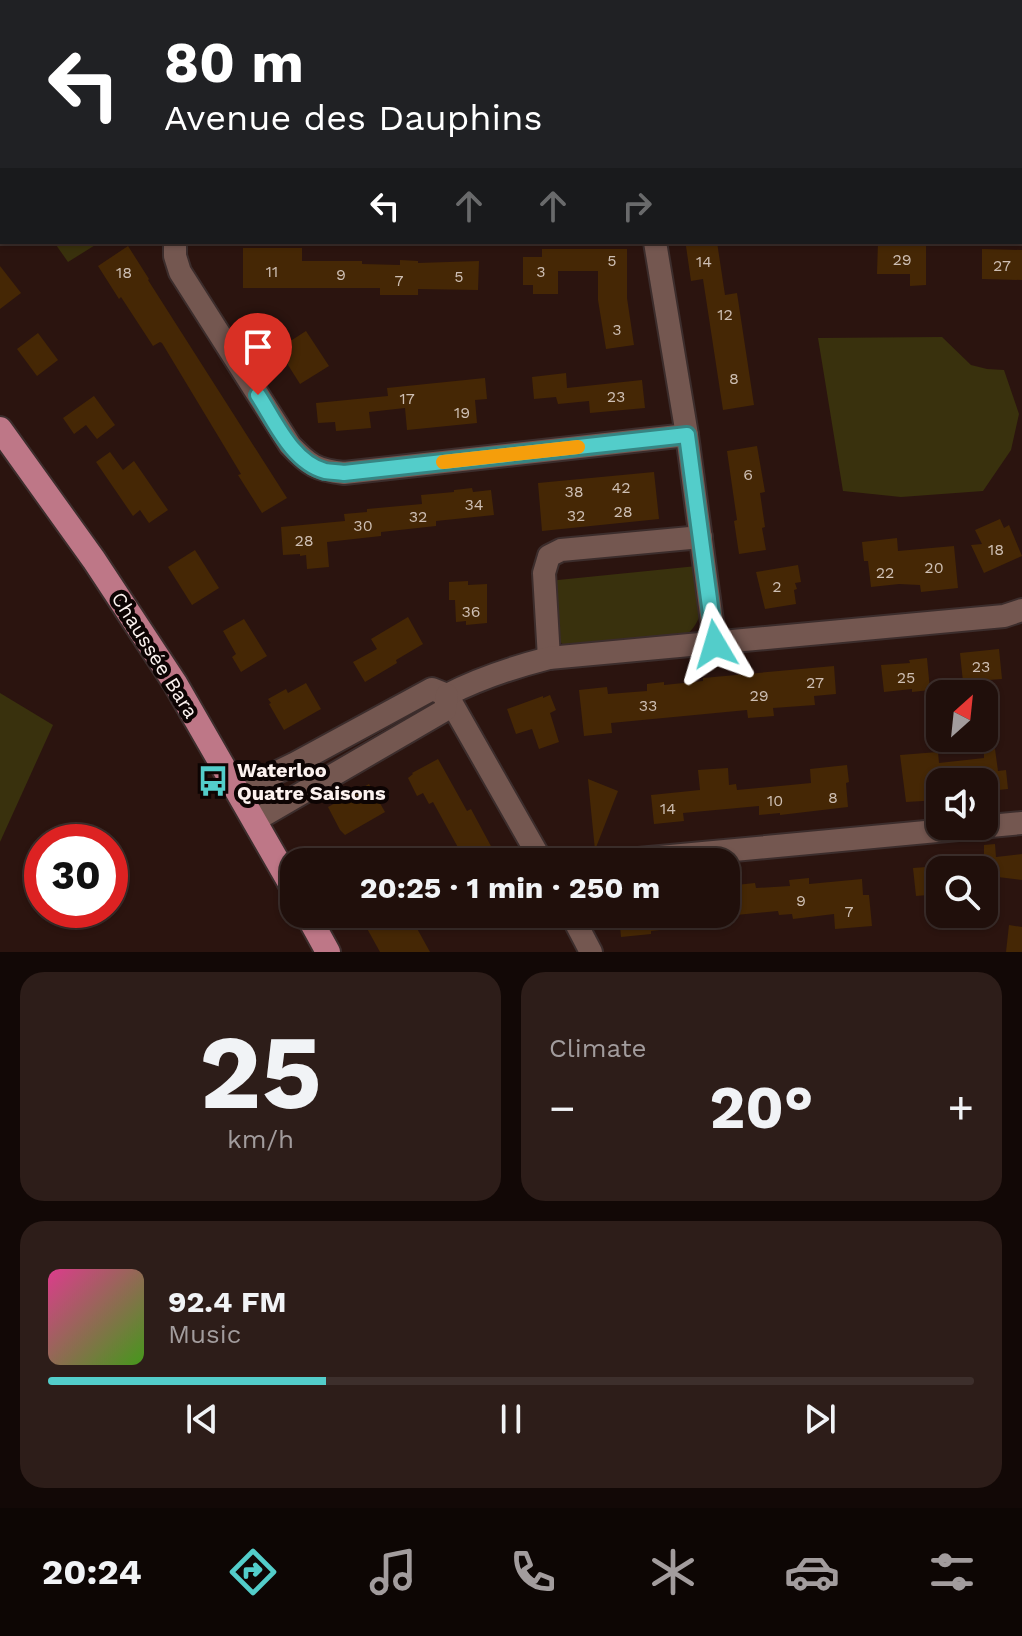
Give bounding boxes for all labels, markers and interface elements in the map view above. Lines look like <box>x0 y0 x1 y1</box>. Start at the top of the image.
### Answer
text: 80 m <box>164 30 304 96</box>
icon: left <box>32 32 136 136</box>
text: Avenue des Dauphins <box>164 97 542 139</box>
icon: left <box>363 184 407 228</box>
icon: ahead <box>447 184 491 228</box>
icon: ahead <box>531 184 575 228</box>
icon: right <box>615 184 659 228</box>
house number: 29 <box>892 250 912 269</box>
house number: 5 <box>607 251 617 270</box>
house number: 14 <box>696 252 712 271</box>
house number: 27 <box>993 256 1011 275</box>
house number: 11 <box>266 262 278 281</box>
house number: 3 <box>536 262 546 281</box>
house number: 18 <box>116 263 132 282</box>
house number: 9 <box>336 265 346 284</box>
house number: 5 <box>454 267 464 286</box>
house number: 7 <box>395 271 404 290</box>
house number: 12 <box>717 305 733 324</box>
pin <box>224 313 292 395</box>
house number: 3 <box>612 320 622 339</box>
icon: arrive <box>236 325 280 369</box>
house number: 8 <box>729 369 739 388</box>
house number: 23 <box>607 387 625 406</box>
house number: 17 <box>399 389 415 408</box>
house number: 19 <box>454 403 470 422</box>
house number: 6 <box>743 465 753 484</box>
house number: 42 <box>611 478 631 497</box>
house number: 38 <box>564 482 584 501</box>
house number: 34 <box>464 495 484 514</box>
house number: 28 <box>613 502 633 521</box>
house number: 32 <box>567 506 585 525</box>
house number: 32 <box>409 507 427 526</box>
house number: 30 <box>353 516 373 535</box>
house number: 28 <box>294 531 314 550</box>
house number: 18 <box>988 540 1004 559</box>
house number: 20 <box>924 558 944 577</box>
house number: 22 <box>876 563 894 582</box>
house number: 2 <box>772 577 782 596</box>
street label: Chaussée Bara <box>107 587 203 723</box>
house number: 36 <box>461 602 481 621</box>
position arrow <box>673 602 757 686</box>
house number: 23 <box>972 657 990 676</box>
house number: 25 <box>897 668 915 687</box>
house number: 27 <box>806 673 824 692</box>
north arrow <box>926 680 998 752</box>
map controls <box>926 680 998 928</box>
house number: 29 <box>749 686 769 705</box>
house number: 33 <box>639 696 657 715</box>
place label: Waterloo Quatre Saisons <box>237 758 386 805</box>
bus stop icon: Waterloo Quatre Saisons <box>196 764 230 798</box>
button: sound <box>926 768 998 840</box>
house number: 8 <box>828 788 838 807</box>
house number: 10 <box>767 791 783 810</box>
house number: 14 <box>660 799 676 818</box>
speed limit sign: 30 <box>24 824 128 928</box>
button: search <box>926 856 998 928</box>
text: 20:25 · 1 min · 250 m <box>360 870 660 905</box>
house number: 9 <box>796 891 806 910</box>
house number: 7 <box>845 902 854 921</box>
text: 25 <box>199 1011 322 1133</box>
text: Climate <box>549 1033 647 1063</box>
text: 20° <box>709 1072 814 1143</box>
text: − <box>549 1082 576 1134</box>
text: + <box>947 1082 974 1134</box>
text: km/h <box>227 1124 294 1154</box>
text: 92.4 FM <box>168 1284 287 1319</box>
text: Music <box>168 1319 241 1349</box>
icon: previous <box>180 1397 224 1441</box>
icon: pause <box>489 1397 533 1441</box>
icon: next <box>798 1397 842 1441</box>
icon: directions <box>225 1544 281 1600</box>
icon: music <box>365 1544 421 1600</box>
icon: phone <box>505 1544 561 1600</box>
icon: climate <box>645 1544 701 1600</box>
icon: car <box>784 1544 840 1600</box>
icon: filters <box>924 1544 980 1600</box>
text: 20:24 <box>42 1551 142 1593</box>

